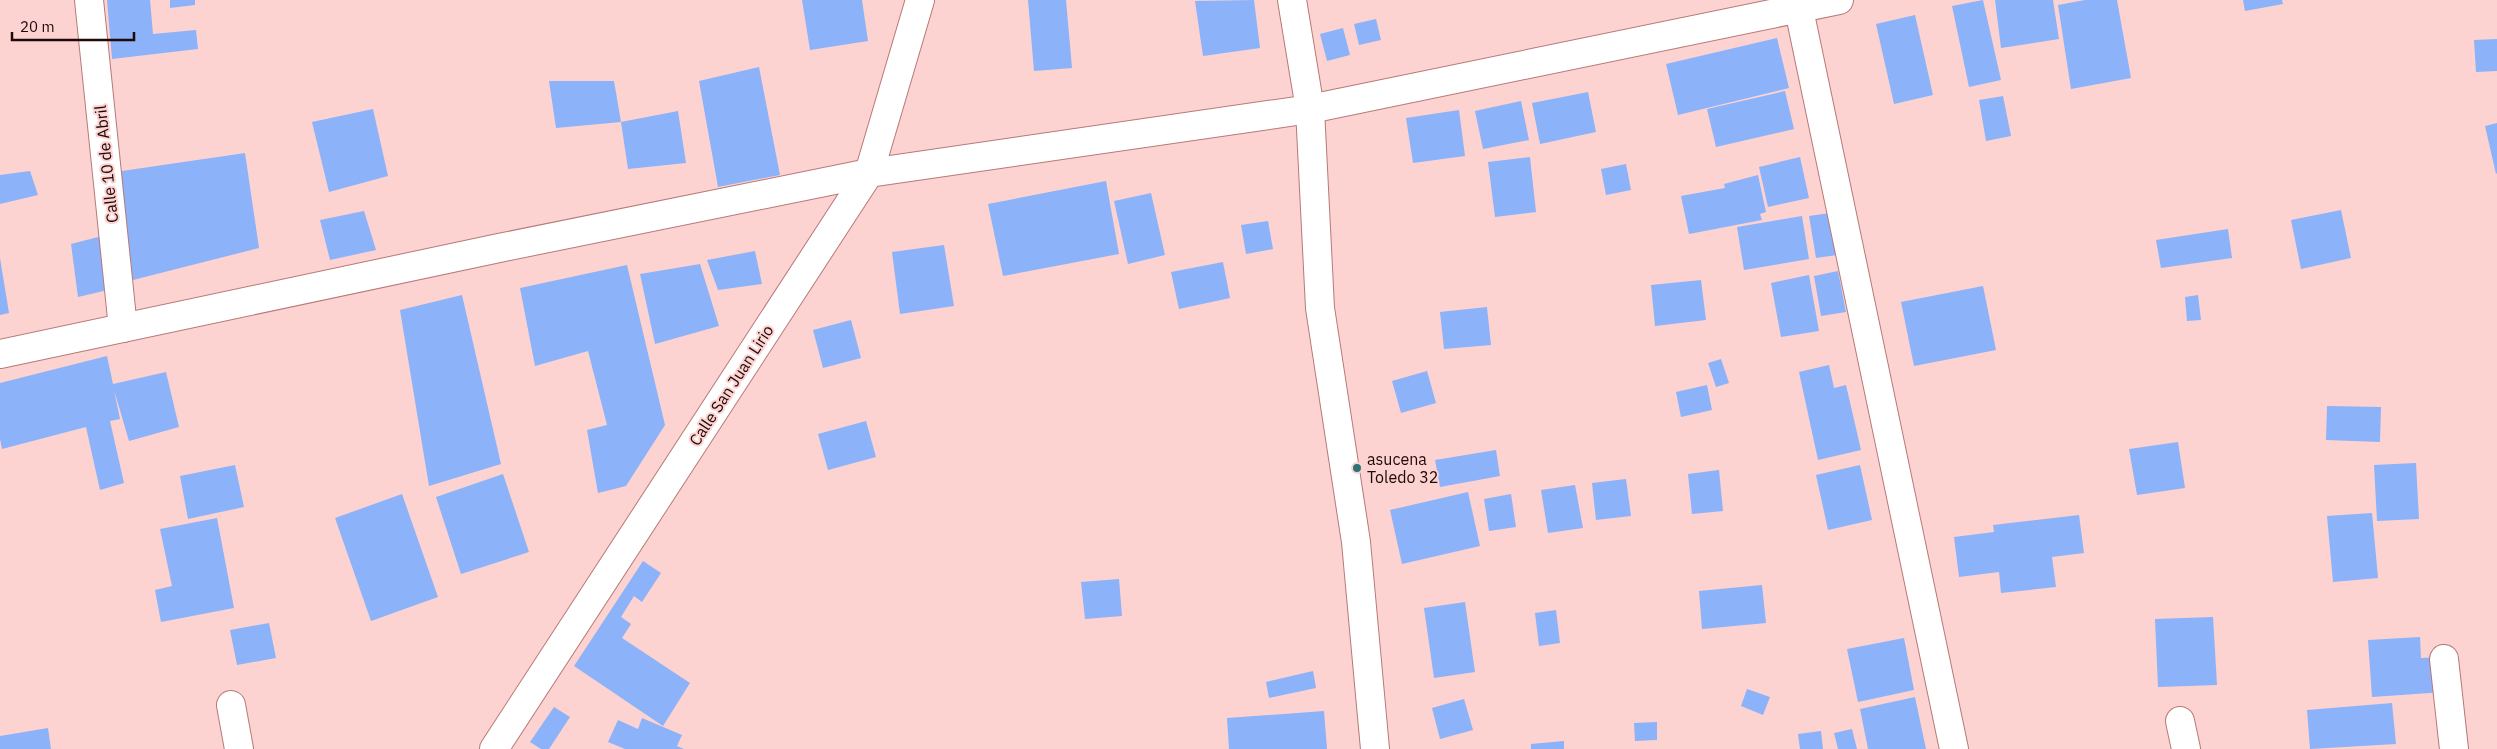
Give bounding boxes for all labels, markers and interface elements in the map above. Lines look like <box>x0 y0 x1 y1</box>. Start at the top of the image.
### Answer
scale bar <box>12 10 135 42</box>
text: 20 m <box>20 17 55 36</box>
street label: Calle 10 de Abril <box>90 104 122 224</box>
street label: Calle San Juan Lirio <box>685 321 777 449</box>
place label: asucena Toledo 32 <box>1367 449 1438 487</box>
marker: asucena Toledo 32 <box>1351 462 1363 474</box>

